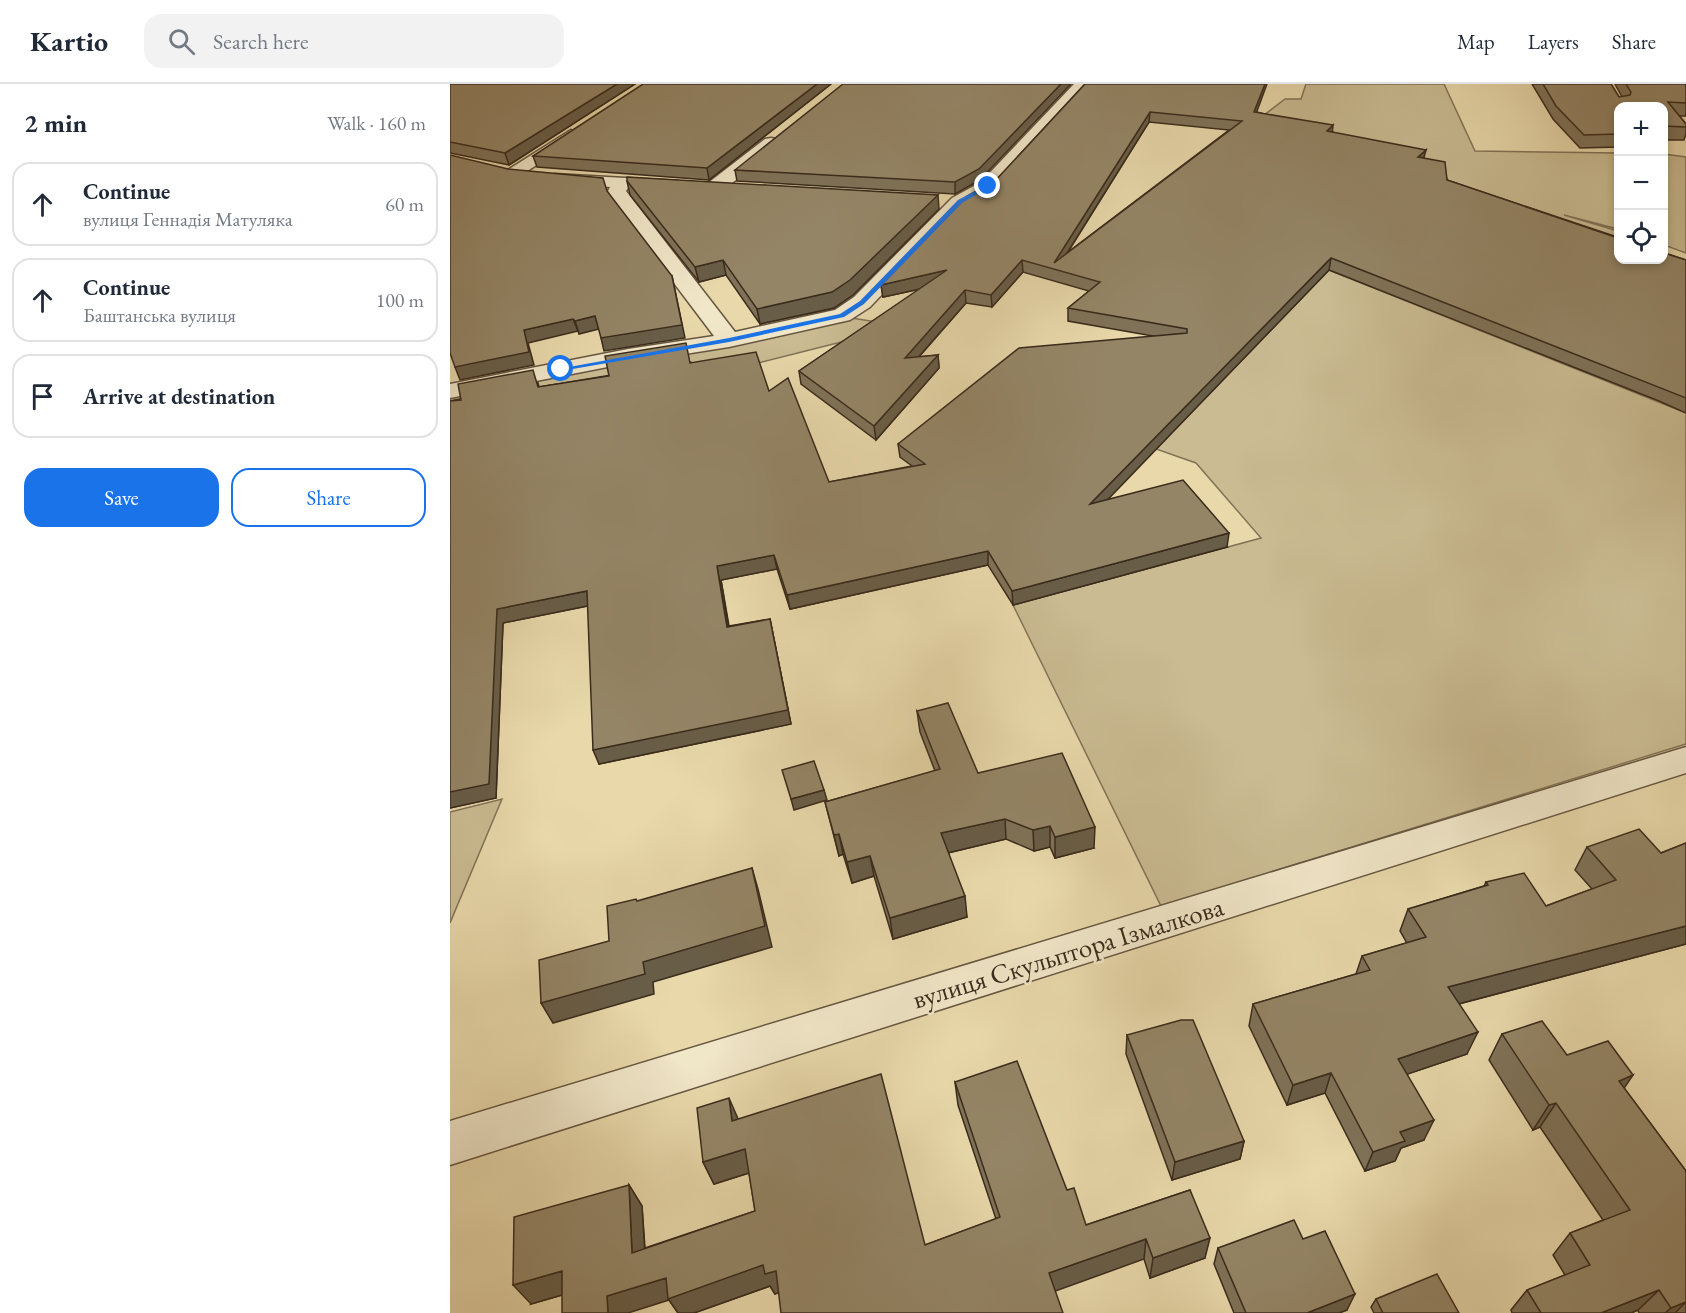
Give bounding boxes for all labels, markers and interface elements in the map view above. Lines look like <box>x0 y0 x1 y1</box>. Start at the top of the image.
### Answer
search box <box>144 14 564 68</box>
text: Kartio <box>30 23 108 59</box>
icon: search <box>165 25 198 58</box>
text: Search here <box>213 27 309 56</box>
text: Map <box>1457 28 1495 55</box>
text: Layers <box>1528 28 1579 55</box>
text: Share <box>1612 28 1656 55</box>
map controls <box>1614 102 1668 264</box>
button: + <box>1614 102 1668 156</box>
text: 2 min <box>24 106 87 140</box>
text: Walk · 160 m <box>327 110 426 136</box>
button: − <box>1614 156 1668 210</box>
route end <box>974 172 1000 198</box>
text: Continue <box>83 177 170 206</box>
icon: ahead <box>26 188 59 221</box>
text: 60 m <box>385 191 424 217</box>
text: вулиця Геннадія Матуляка <box>83 206 293 232</box>
button: locate <box>1614 210 1668 264</box>
text: Continue <box>83 273 170 302</box>
icon: ahead <box>26 284 59 317</box>
text: 100 m <box>376 287 424 313</box>
text: Баштанська вулиця <box>83 302 236 328</box>
route start <box>547 355 573 381</box>
icon: arrive <box>26 380 59 413</box>
text: Arrive at destination <box>83 382 275 411</box>
button: Save <box>24 468 219 527</box>
button: Share <box>231 468 426 527</box>
street label: вулиця Скульптора Ізмалкова <box>908 888 1228 1017</box>

